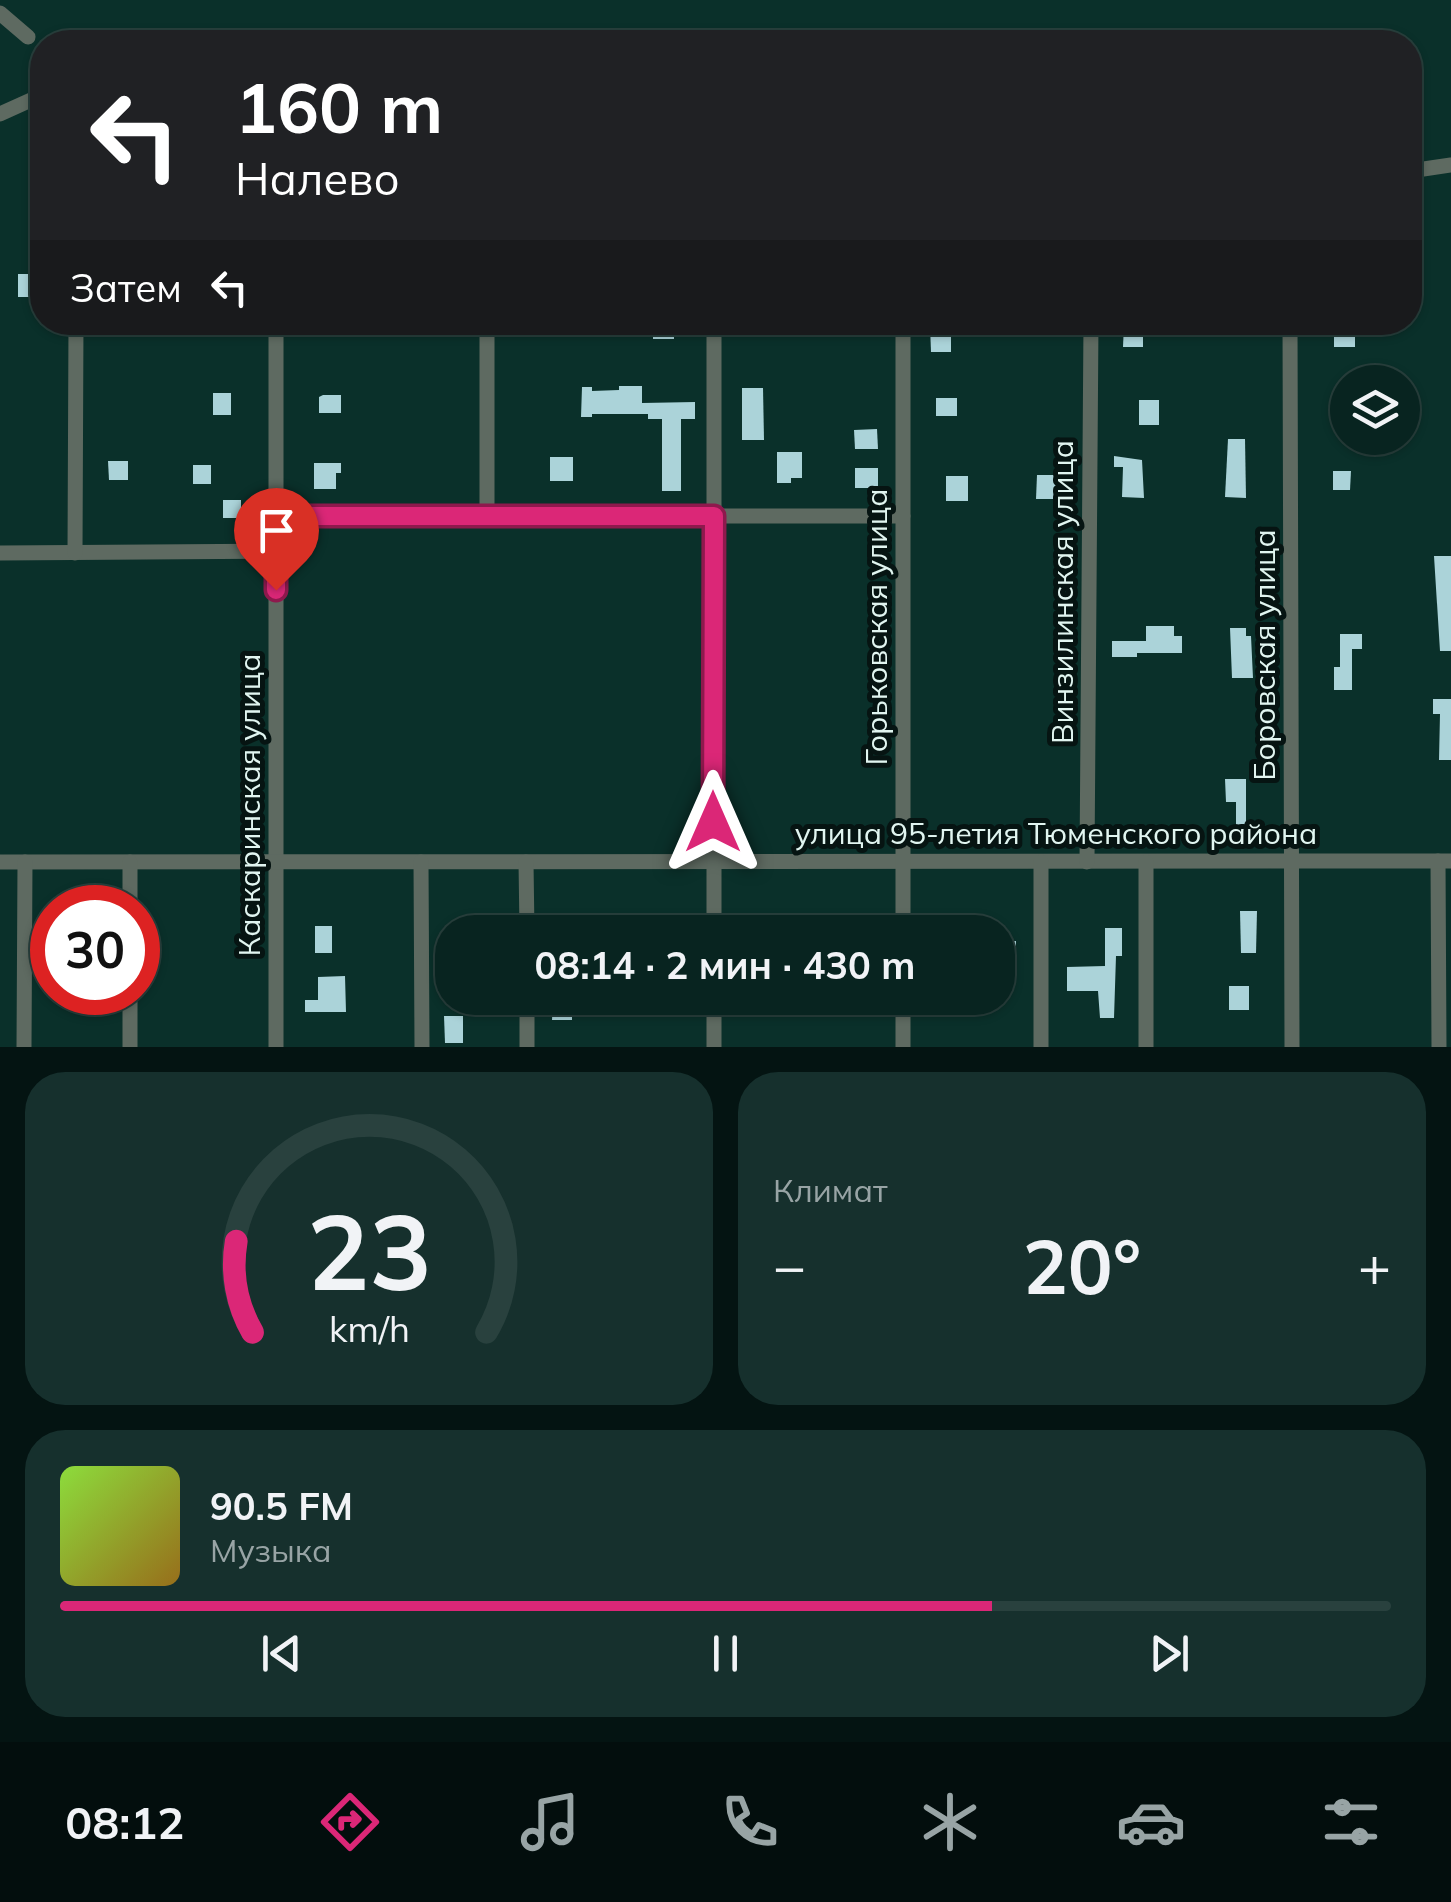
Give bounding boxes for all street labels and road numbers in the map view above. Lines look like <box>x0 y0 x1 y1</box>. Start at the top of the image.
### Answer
street label: Винзилинская улица <box>1043 440 1081 744</box>
street label: Горьковская улица <box>857 489 895 765</box>
street label: Боровская улица <box>1245 529 1283 781</box>
street label: Каскаринская улица <box>230 654 268 957</box>
street label: улица 95-летия Тюменского района <box>795 814 1317 852</box>

